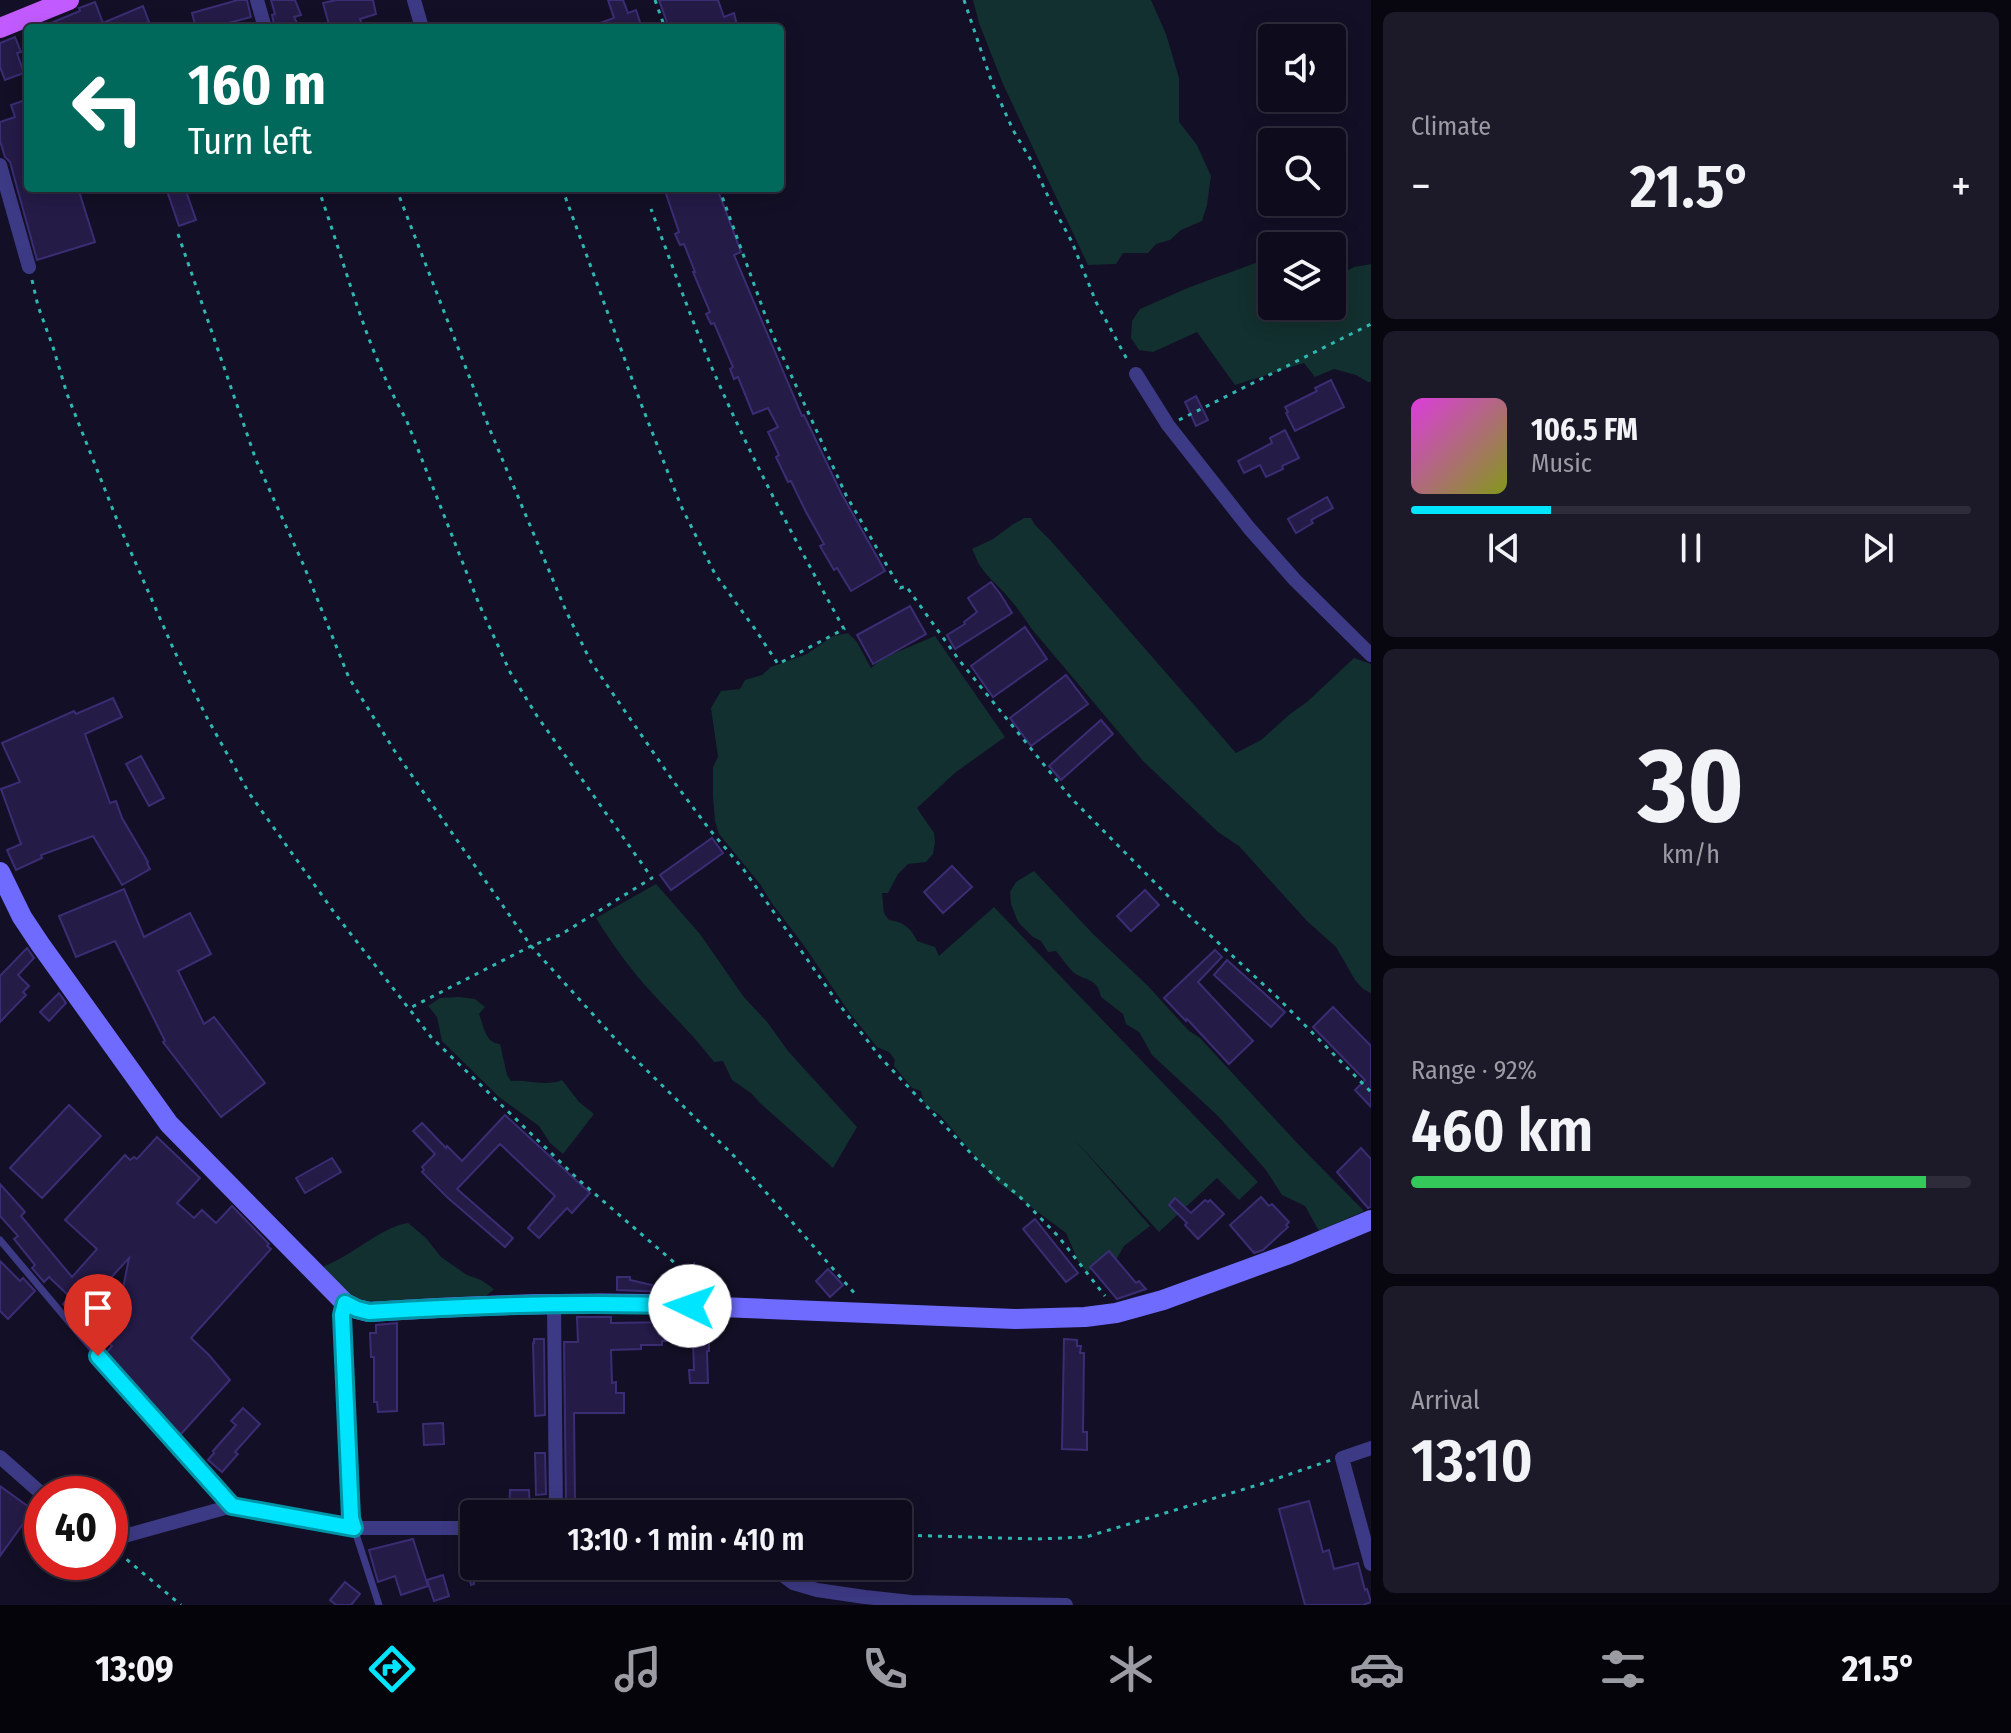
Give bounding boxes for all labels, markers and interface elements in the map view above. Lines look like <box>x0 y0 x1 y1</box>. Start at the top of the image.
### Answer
map controls <box>1258 24 1346 320</box>
button: sound <box>1258 24 1346 112</box>
text: 160 m <box>188 52 326 119</box>
icon: left <box>56 56 160 160</box>
text: Climate <box>1411 111 1491 142</box>
text: Turn left <box>188 120 312 164</box>
button: search <box>1258 128 1346 216</box>
text: 21.5° <box>1630 151 1752 223</box>
text: − <box>1411 160 1431 213</box>
text: + <box>1951 160 1971 213</box>
button: layers <box>1258 232 1346 320</box>
text: 106.5 FM <box>1531 412 1638 448</box>
text: Music <box>1531 448 1592 479</box>
icon: previous <box>1482 526 1526 570</box>
icon: pause <box>1669 526 1713 570</box>
icon: next <box>1856 526 1900 570</box>
text: 30 <box>1638 724 1744 849</box>
text: km/h <box>1662 839 1720 870</box>
text: Range · 92% <box>1411 1055 1537 1086</box>
text: 460 km <box>1411 1095 1593 1167</box>
position arrow <box>648 1264 732 1348</box>
pin <box>64 1274 132 1356</box>
icon: arrive <box>76 1286 120 1330</box>
text: Arrival <box>1411 1385 1480 1416</box>
text: 13:10 <box>1411 1425 1533 1497</box>
speed limit sign: 40 <box>24 1476 128 1580</box>
text: 13:10 · 1 min · 410 m <box>567 1522 805 1558</box>
icon: directions <box>364 1641 420 1697</box>
icon: music <box>610 1641 666 1697</box>
icon: phone <box>857 1641 913 1697</box>
icon: climate <box>1103 1641 1159 1697</box>
icon: car <box>1349 1641 1405 1697</box>
icon: filters <box>1595 1641 1651 1697</box>
text: 13:09 <box>95 1647 174 1691</box>
text: 21.5° <box>1842 1647 1916 1691</box>

